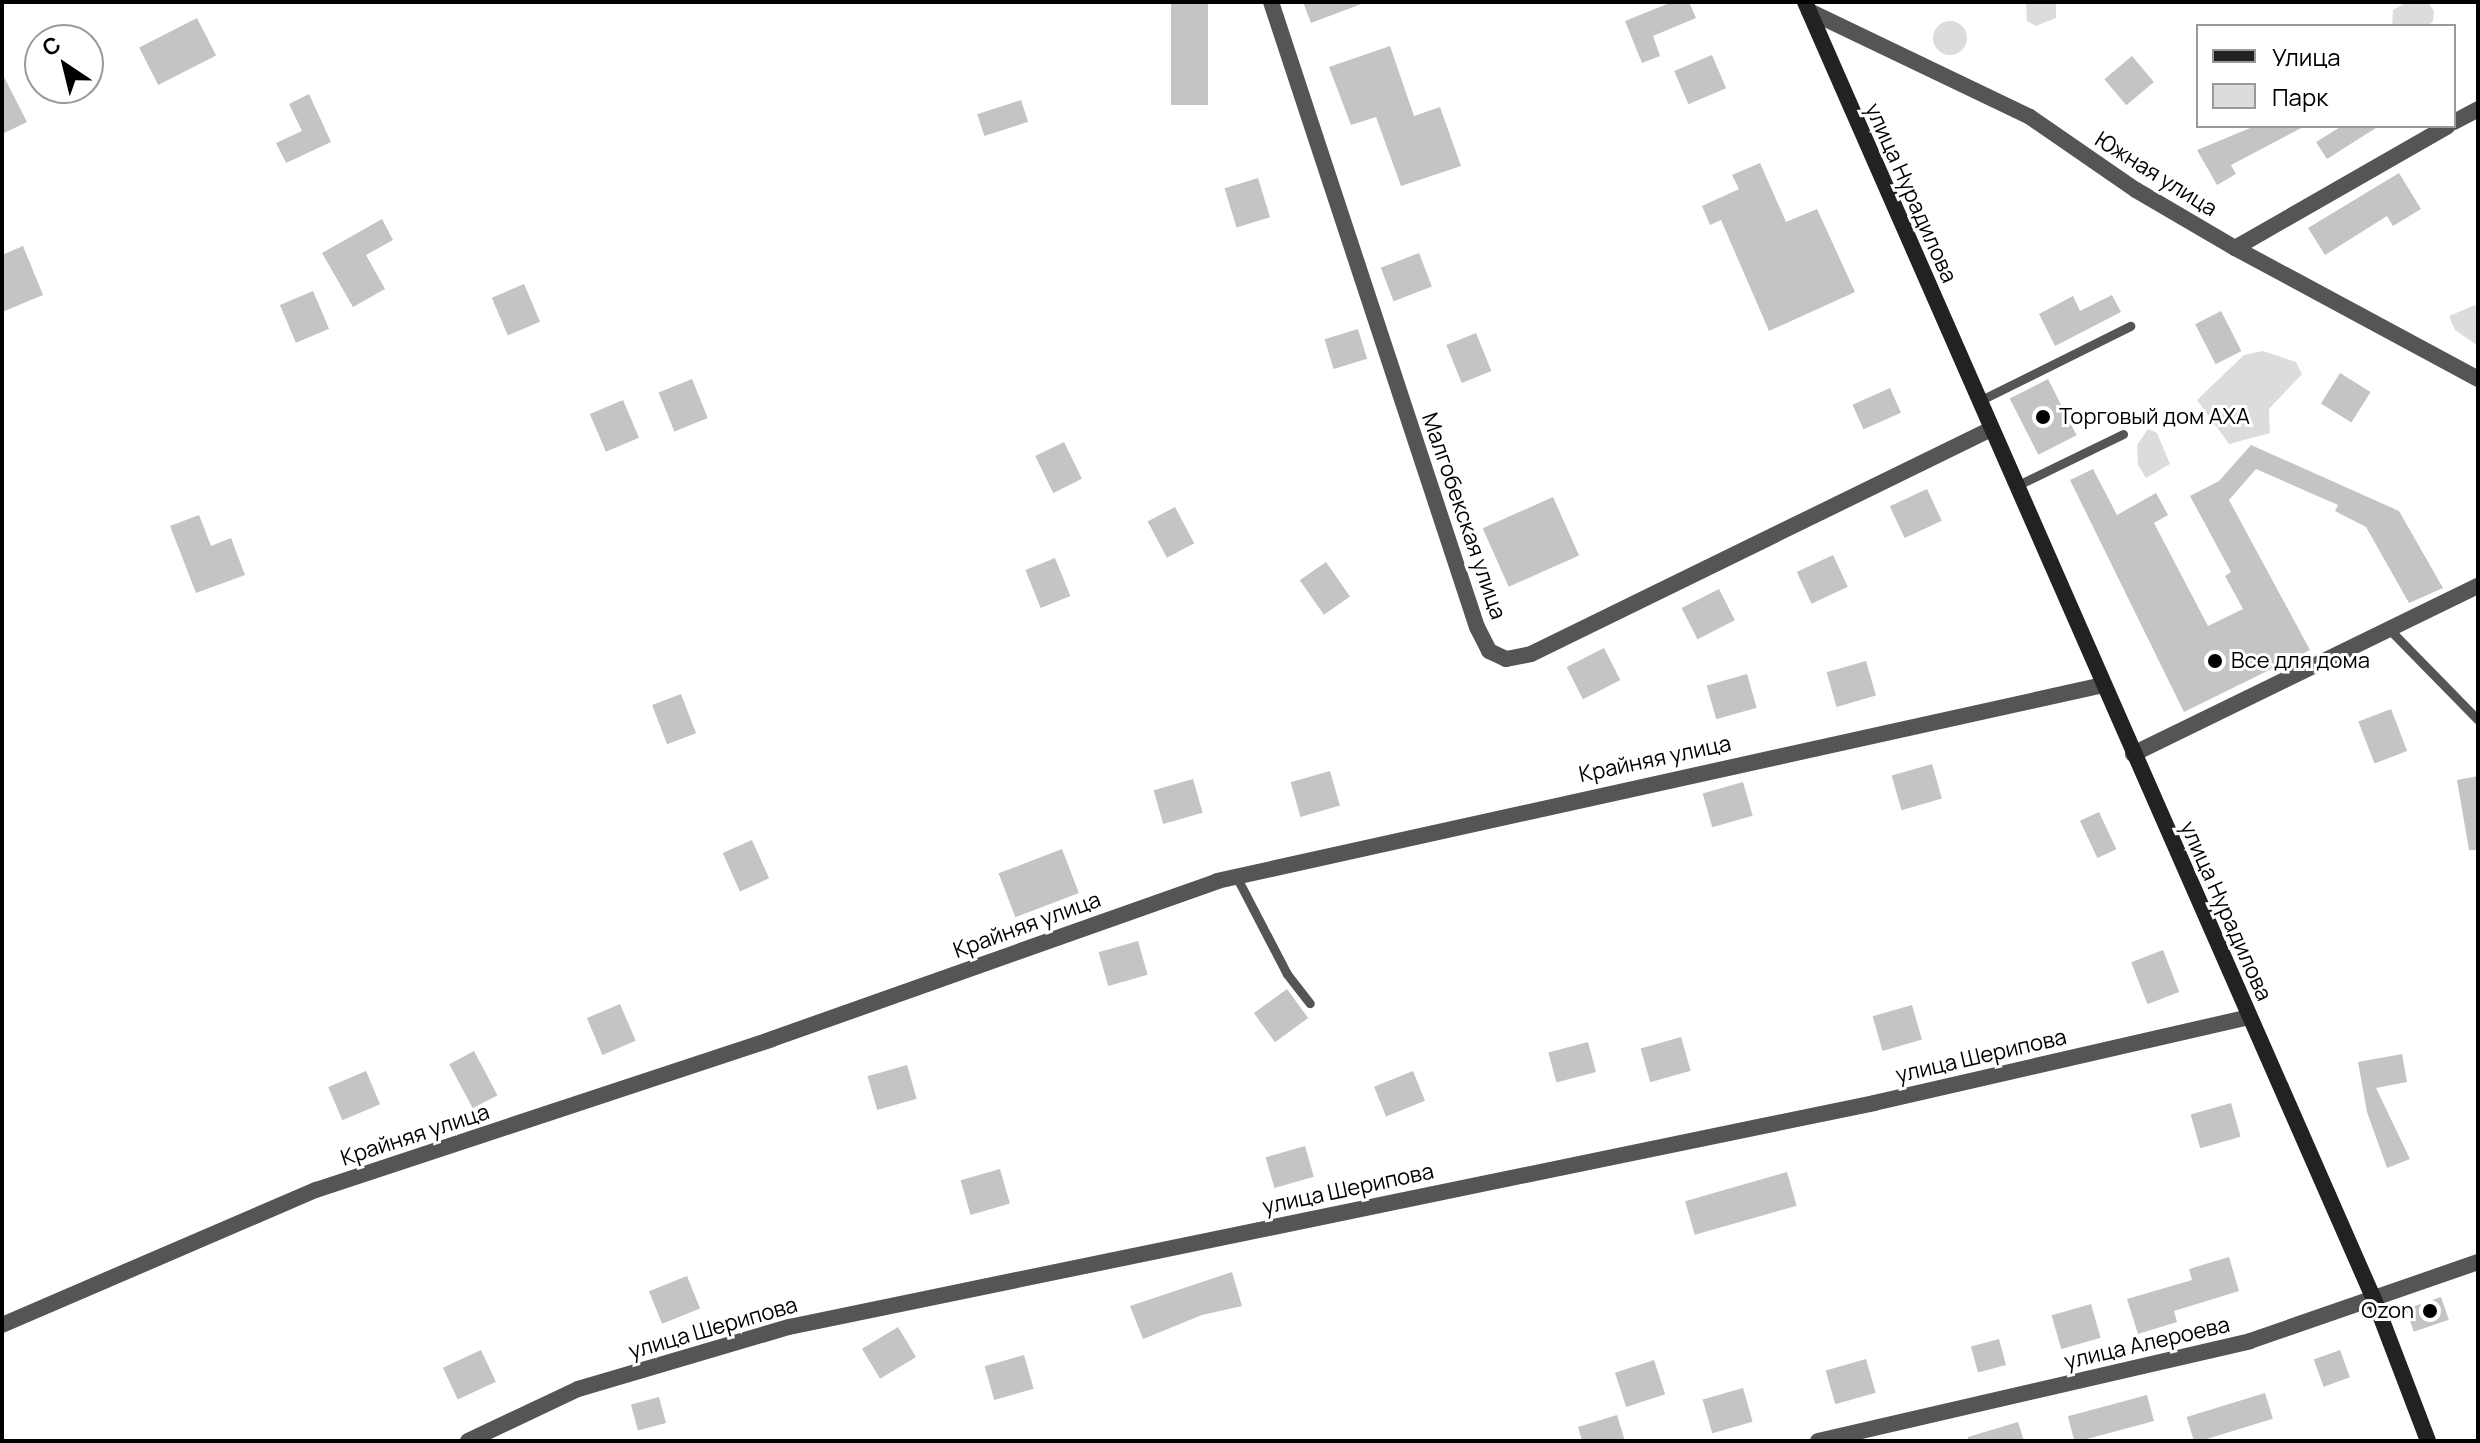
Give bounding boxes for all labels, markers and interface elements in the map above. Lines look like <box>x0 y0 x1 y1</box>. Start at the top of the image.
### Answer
north arrow <box>24 24 104 104</box>
legend <box>2196 24 2456 128</box>
text: С <box>36 29 67 63</box>
text: Улица <box>2272 40 2341 73</box>
text: Парк <box>2272 80 2328 113</box>
street label: улица Нурадилова <box>1860 99 1962 287</box>
street label: Южная улица <box>2090 126 2222 222</box>
place label: Торговый дом АХА <box>2059 404 2250 430</box>
marker: Торговый дом АХА <box>2034 408 2052 426</box>
street label: Малгобекская улица <box>1416 409 1512 623</box>
place label: Все для дома <box>2231 648 2370 674</box>
marker: Все для дома <box>2206 652 2224 670</box>
street label: Крайняя улица <box>1577 730 1733 788</box>
street label: улица Нурадилова <box>2175 817 2277 1005</box>
street label: Крайняя улица <box>950 886 1104 964</box>
street label: улица Шерипова <box>1893 1024 2069 1088</box>
street label: Крайняя улица <box>337 1099 493 1171</box>
street label: улица Шерипова <box>1260 1158 1436 1220</box>
street label: улица Шерипова <box>626 1291 800 1365</box>
place label: Ozon <box>2361 1298 2414 1324</box>
marker: Ozon <box>2421 1302 2439 1320</box>
street label: улица Алероева <box>2062 1311 2232 1375</box>

